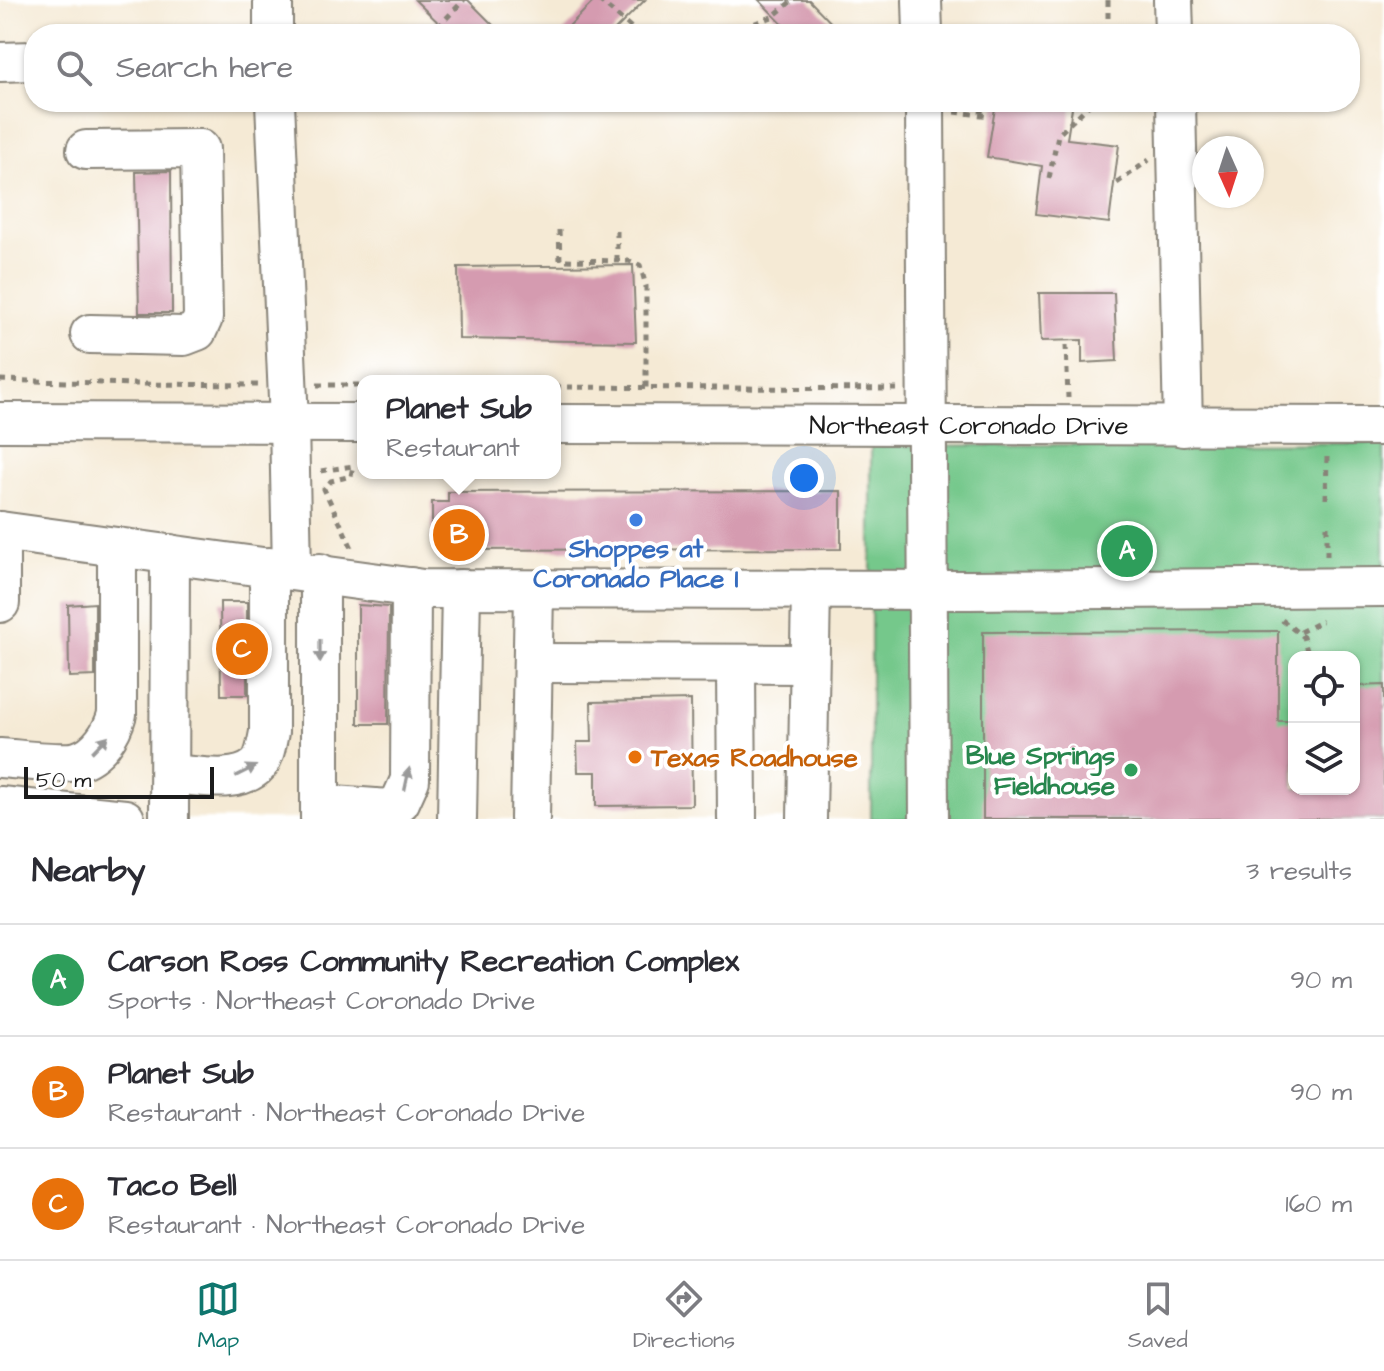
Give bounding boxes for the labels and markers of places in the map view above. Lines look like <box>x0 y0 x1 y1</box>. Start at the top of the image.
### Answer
pin: B <box>433 505 485 565</box>
marker: Shoppes at Coronado Place I <box>627 511 645 529</box>
pin: A <box>1101 521 1153 581</box>
place label: Shoppes at Coronado Place I <box>533 531 739 597</box>
pin: C <box>216 619 268 679</box>
place label: Blue Springs Fieldhouse <box>966 738 1115 804</box>
place label: Texas Roadhouse <box>650 740 858 776</box>
marker: Texas Roadhouse <box>626 748 644 766</box>
marker: Blue Springs Fieldhouse <box>1122 761 1140 779</box>

